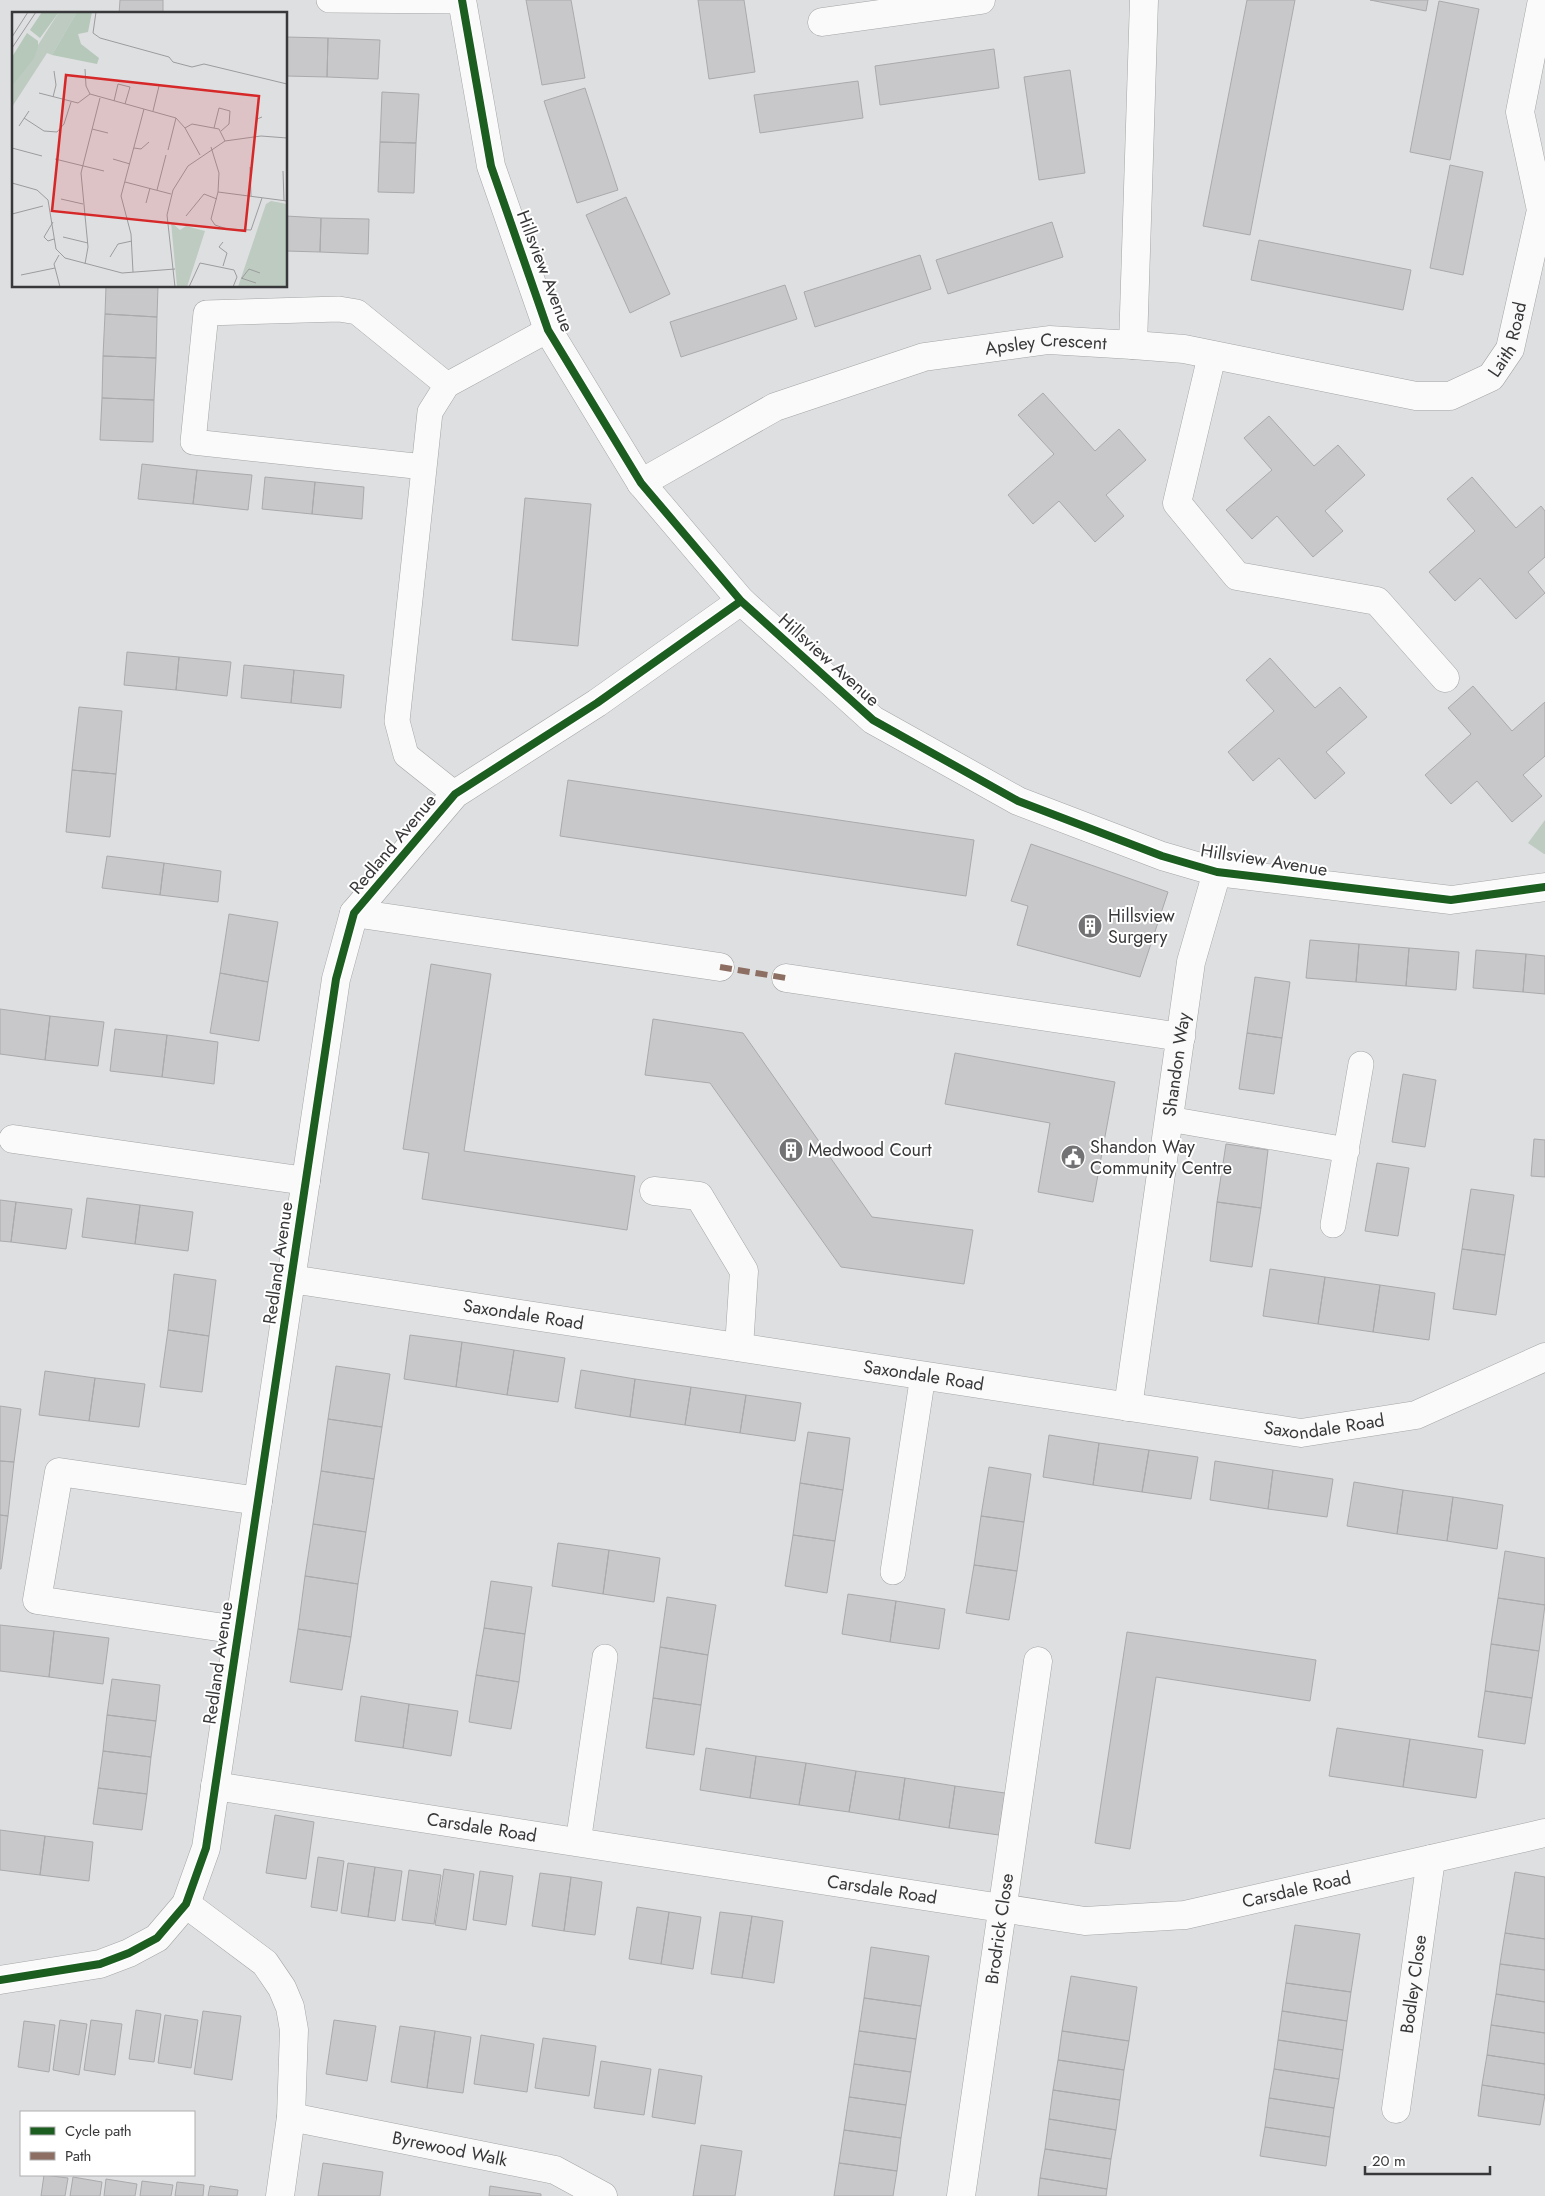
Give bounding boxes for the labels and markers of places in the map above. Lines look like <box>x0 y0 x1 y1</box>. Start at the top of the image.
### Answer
place label: Hillsview Surgery <box>1108 903 1176 950</box>
building icon: Hillsview Surgery <box>1077 913 1103 939</box>
place label: Shandon Way Community Centre <box>1090 1134 1232 1181</box>
building icon: Medwood Court <box>778 1137 804 1163</box>
place label: Medwood Court <box>808 1137 932 1163</box>
public building icon: Shandon Way Community Centre <box>1060 1144 1086 1170</box>

